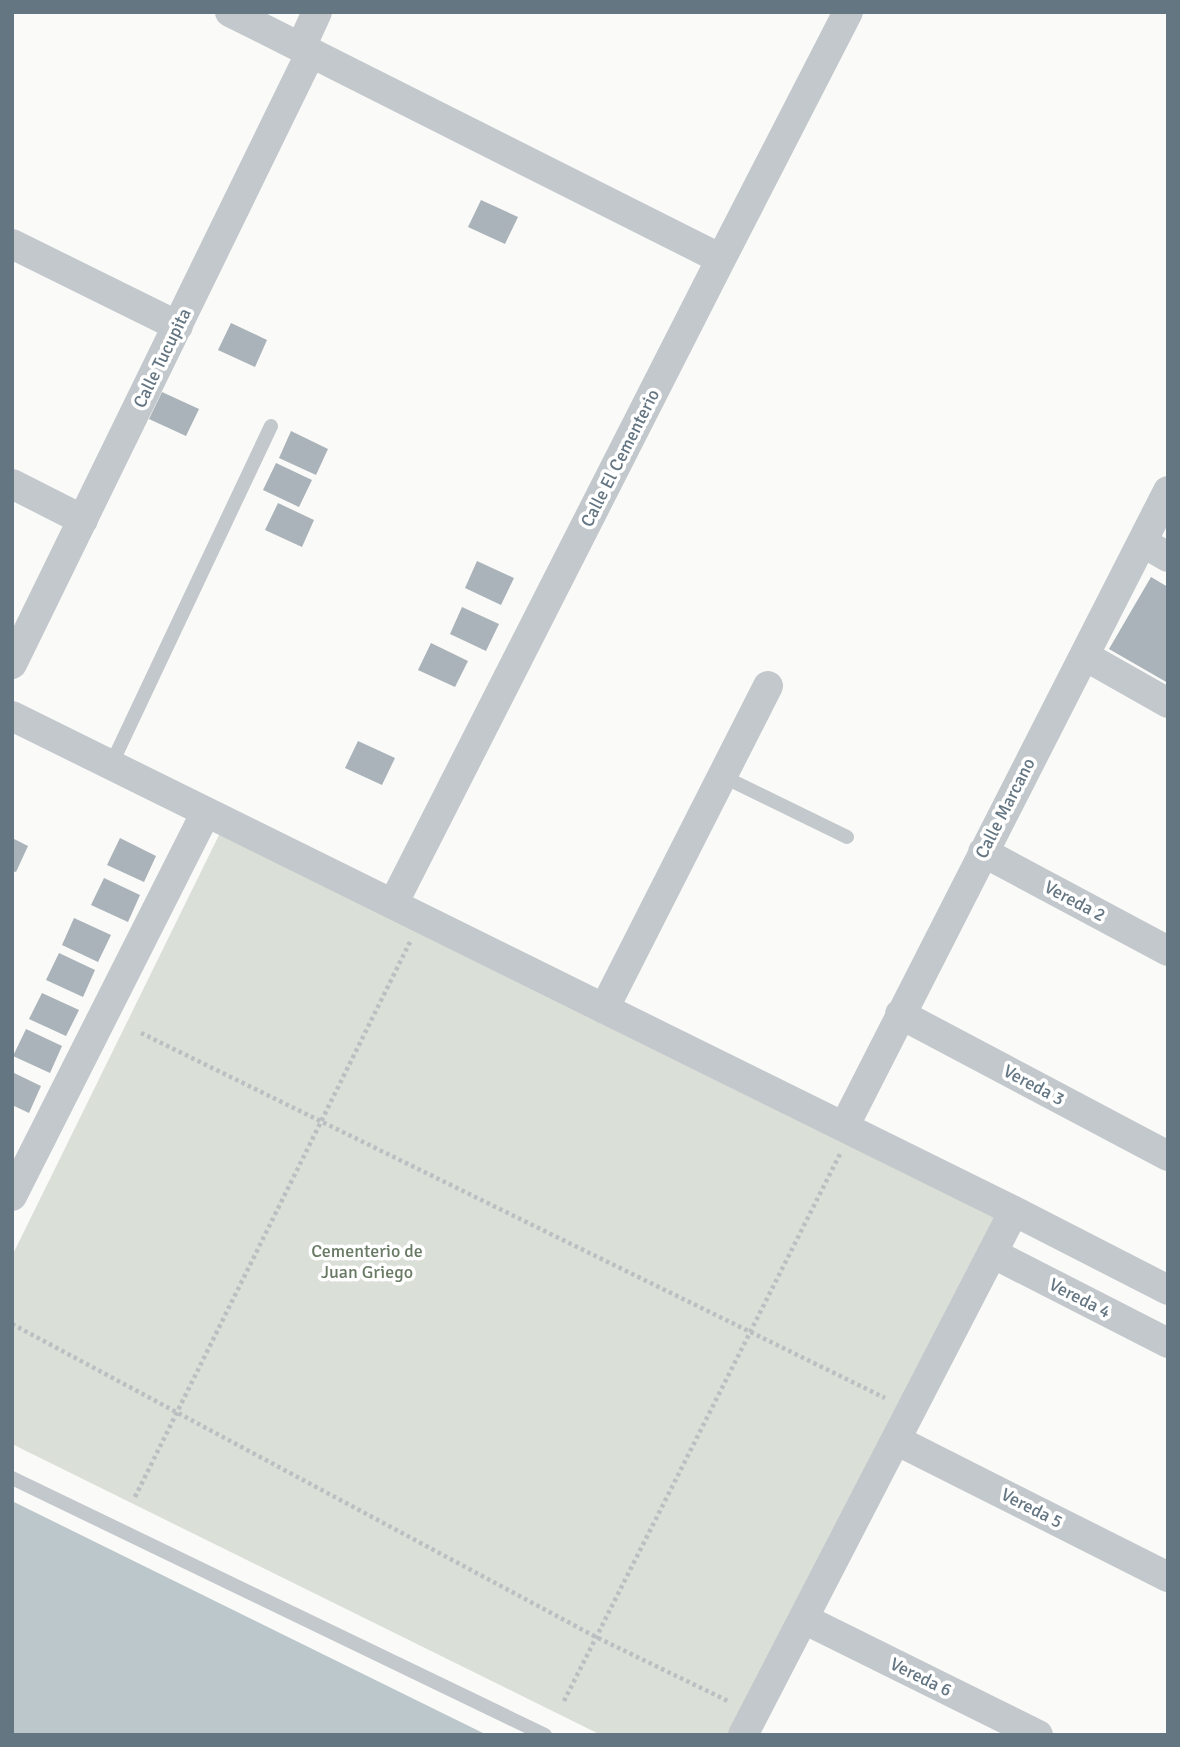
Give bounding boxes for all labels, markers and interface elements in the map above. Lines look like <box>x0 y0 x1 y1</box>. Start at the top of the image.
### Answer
street label: Calle Tucupita <box>128 305 196 411</box>
street label: Calle El Cementerio <box>576 385 664 531</box>
street label: Calle Marcano <box>970 754 1040 862</box>
street label: Vereda 2 <box>1041 876 1109 926</box>
street label: Vereda 3 <box>1000 1060 1068 1110</box>
park label: Cementerio de Juan Griego <box>311 1240 423 1283</box>
street label: Vereda 4 <box>1046 1273 1115 1323</box>
street label: Vereda 5 <box>998 1483 1066 1533</box>
street label: Vereda 6 <box>886 1653 956 1701</box>

